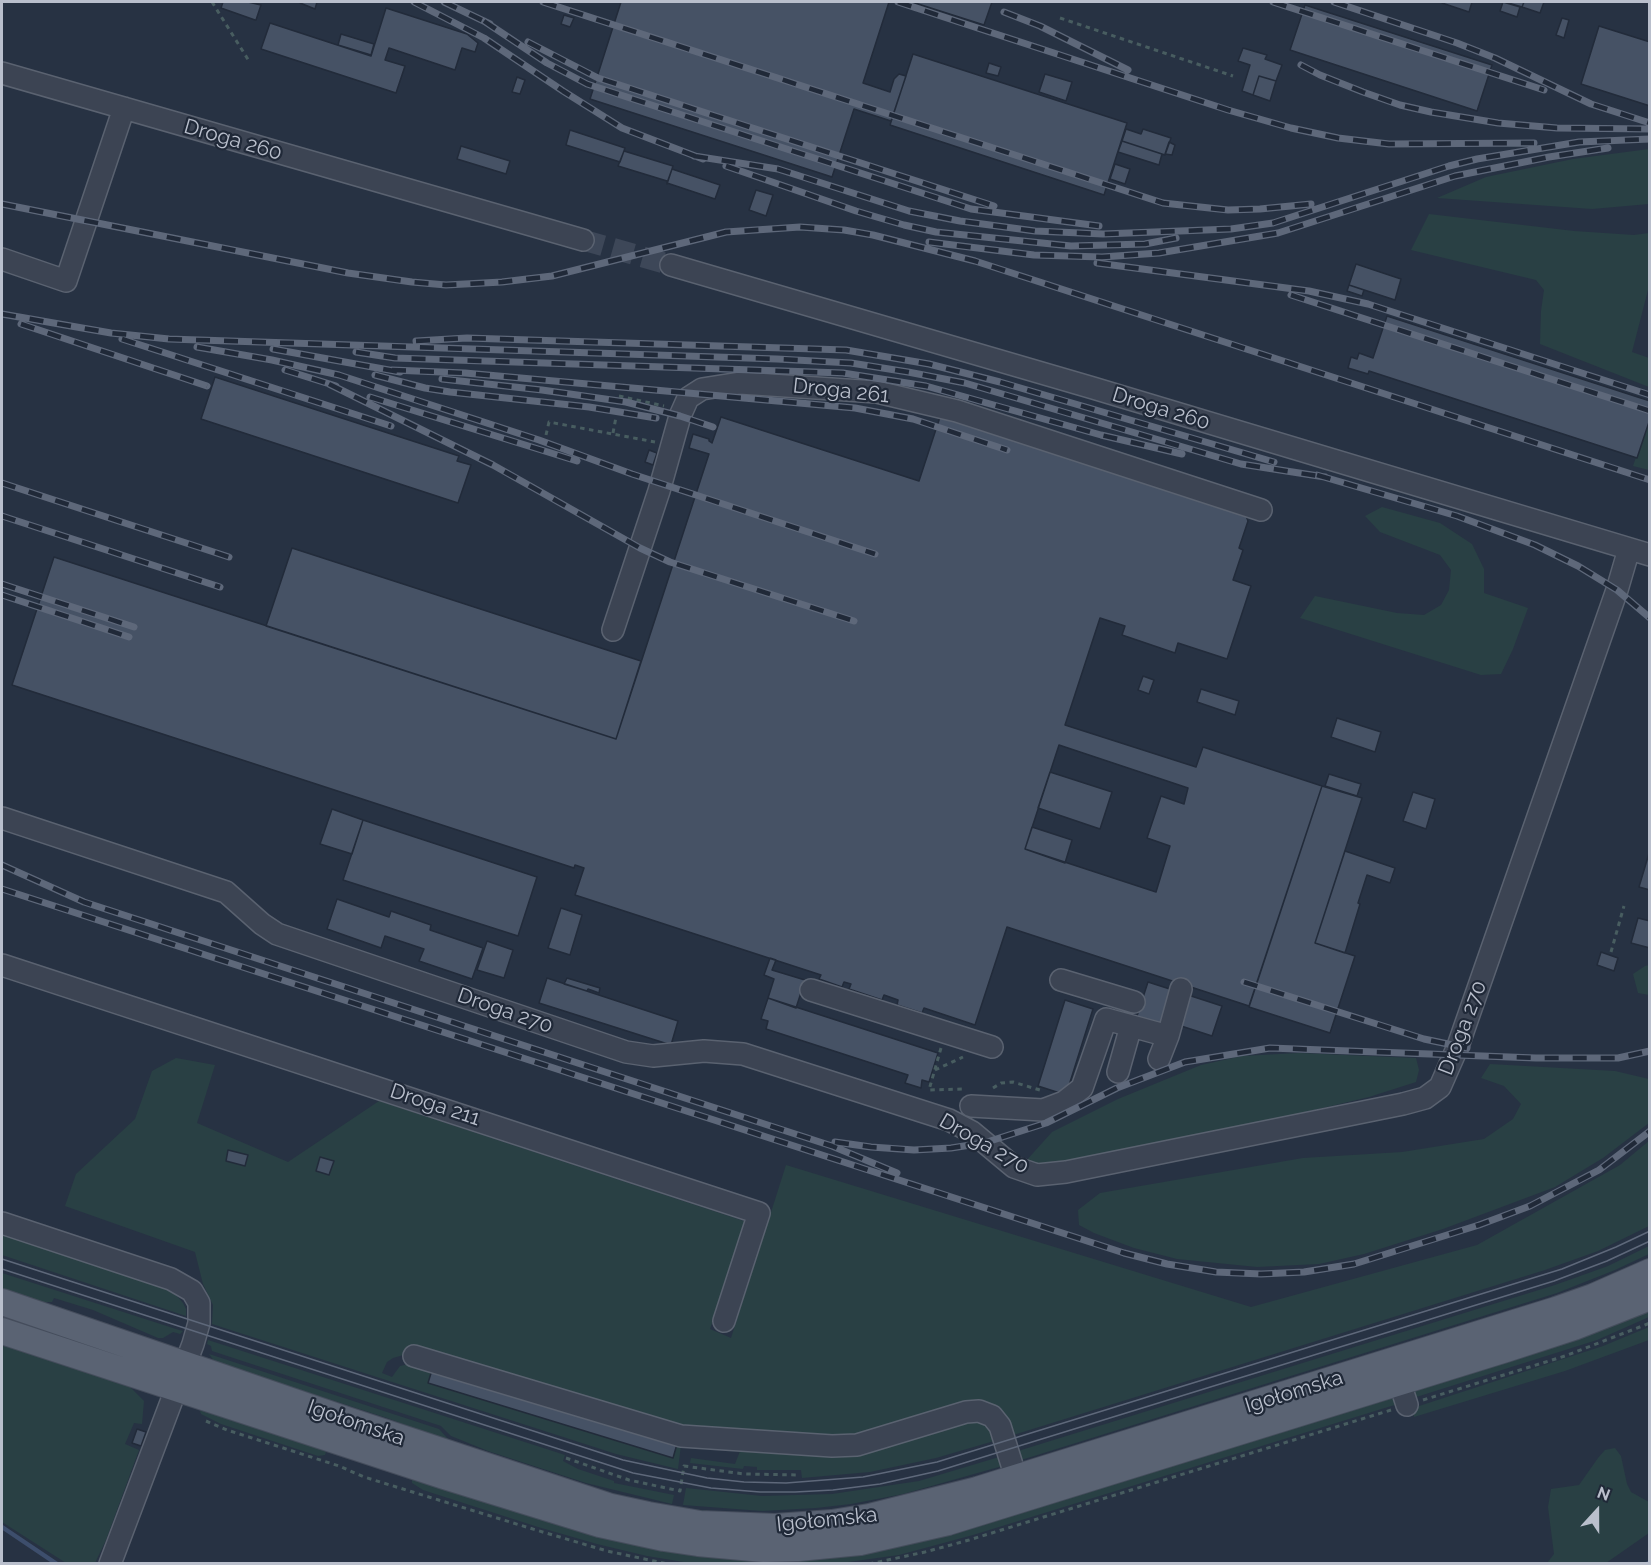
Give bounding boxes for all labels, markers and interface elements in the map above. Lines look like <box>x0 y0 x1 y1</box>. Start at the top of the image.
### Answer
street label: Droga 260 <box>181 114 285 166</box>
street label: Droga 261 <box>791 373 891 409</box>
street label: Droga 260 <box>1109 382 1213 436</box>
street label: Droga 270 <box>1433 977 1493 1079</box>
street label: Droga 270 <box>454 983 556 1039</box>
street label: Droga 211 <box>387 1079 483 1131</box>
street label: Droga 270 <box>935 1108 1033 1180</box>
street label: Igołomska <box>1242 1365 1346 1419</box>
street label: Igołomska <box>304 1395 408 1451</box>
north arrow <box>1567 1481 1627 1541</box>
text: N <box>1595 1483 1613 1505</box>
street label: Igołomska <box>775 1502 879 1538</box>

